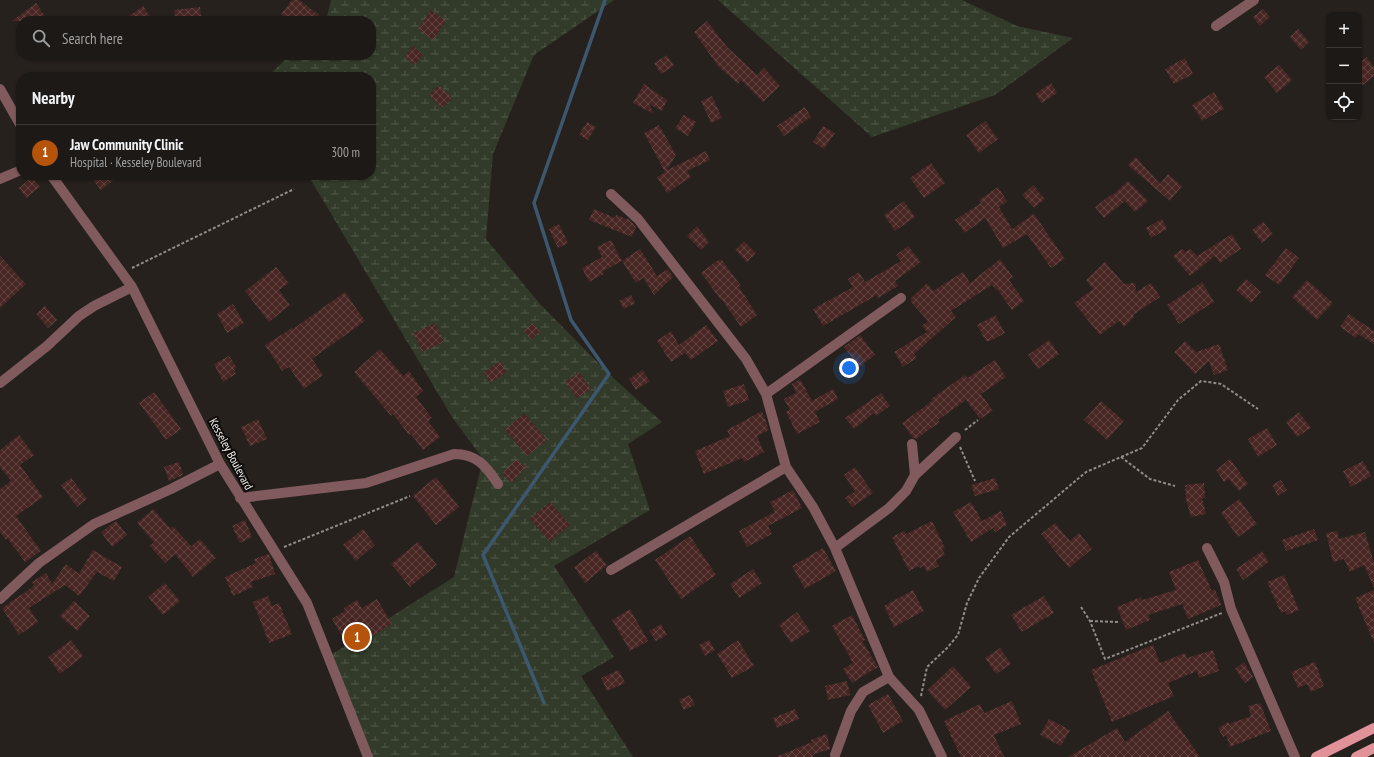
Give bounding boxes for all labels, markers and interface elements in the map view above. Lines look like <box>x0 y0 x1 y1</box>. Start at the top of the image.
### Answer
map controls <box>1326 12 1362 120</box>
button: + <box>1326 12 1362 48</box>
search box <box>16 16 376 60</box>
icon: search <box>30 27 52 49</box>
text: Search here <box>62 29 123 48</box>
button: − <box>1326 48 1362 84</box>
button: locate <box>1326 84 1362 120</box>
text: Nearby <box>32 87 75 109</box>
text: Jaw Community Clinic <box>70 135 184 154</box>
text: 1 <box>42 144 48 161</box>
text: 300 m <box>331 144 360 161</box>
text: Hospital · Kesseley Boulevard <box>70 154 201 171</box>
your location <box>839 358 859 378</box>
street label: Kesseley Boulevard <box>206 415 257 492</box>
pin: 1 <box>344 622 370 652</box>

